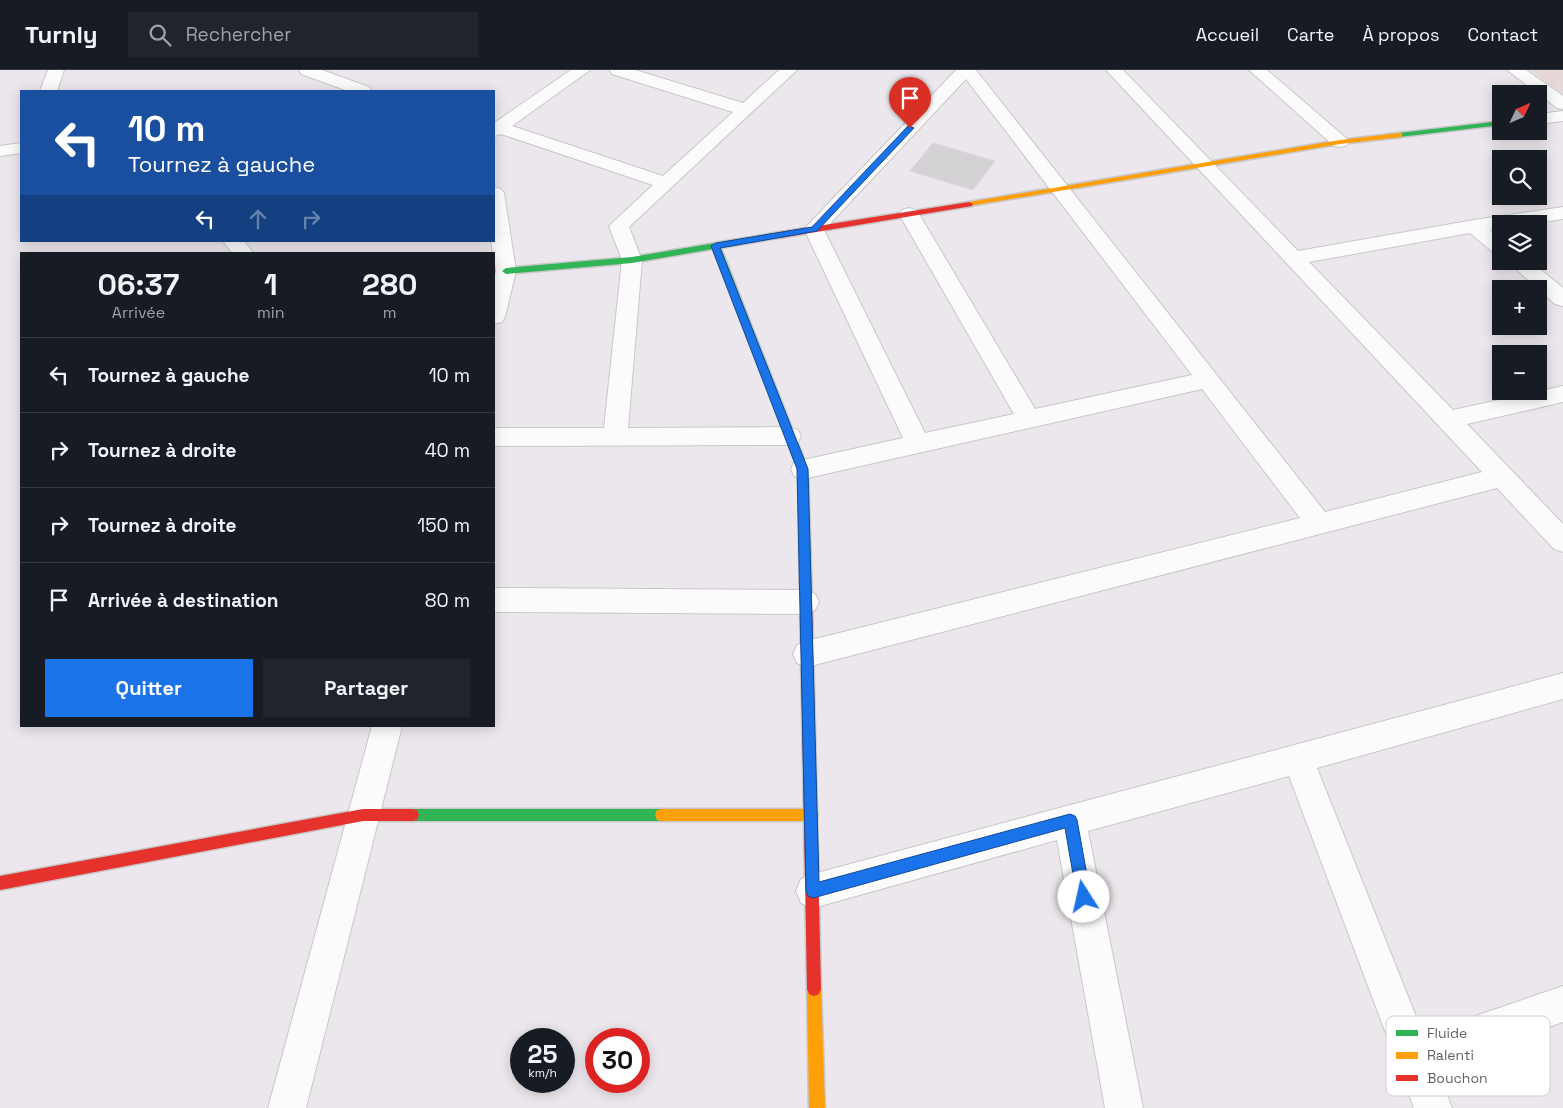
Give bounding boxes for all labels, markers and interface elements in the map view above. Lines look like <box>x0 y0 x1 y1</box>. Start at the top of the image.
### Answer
search box <box>128 12 478 57</box>
text: Turnly <box>25 19 98 50</box>
icon: search <box>146 21 174 49</box>
text: Rechercher <box>186 22 291 47</box>
text: Accueil <box>1196 23 1259 46</box>
text: Carte <box>1287 23 1334 46</box>
text: À propos <box>1362 23 1440 46</box>
text: Contact <box>1468 23 1538 46</box>
pin <box>889 77 931 128</box>
icon: arrive <box>896 84 924 112</box>
north arrow <box>1492 85 1548 140</box>
map controls <box>1492 85 1547 400</box>
text: 10 m <box>128 107 205 151</box>
icon: left <box>45 110 110 175</box>
text: Tournez à gauche <box>128 150 315 178</box>
button: search <box>1492 150 1547 205</box>
icon: left <box>191 205 219 233</box>
icon: ahead <box>244 205 272 233</box>
icon: right <box>297 205 325 233</box>
button: layers <box>1492 215 1547 270</box>
text: 06:37 <box>98 265 179 304</box>
text: 1 <box>264 265 278 304</box>
text: 280 <box>362 265 417 304</box>
button: + <box>1492 280 1547 335</box>
text: Arrivée <box>112 302 165 323</box>
text: min <box>257 302 285 323</box>
text: m <box>383 302 397 323</box>
button: − <box>1492 345 1547 400</box>
icon: left <box>45 361 73 389</box>
text: Tournez à gauche <box>88 363 250 388</box>
text: 10 m <box>429 363 470 388</box>
icon: right <box>45 436 73 464</box>
text: Tournez à droite <box>88 438 237 463</box>
text: 40 m <box>425 438 470 463</box>
icon: right <box>45 511 73 539</box>
text: Tournez à droite <box>88 513 237 538</box>
text: 150 m <box>417 513 470 538</box>
icon: arrive <box>45 586 73 614</box>
text: Arrivée à destination <box>88 588 278 613</box>
text: 80 m <box>425 588 470 613</box>
button: Quitter <box>45 659 253 717</box>
button: Partager <box>263 659 470 717</box>
position arrow <box>1057 870 1109 922</box>
legend <box>1386 1016 1550 1096</box>
text: Fluide <box>1427 1024 1467 1042</box>
speed limit sign: 30 <box>585 1028 650 1093</box>
text: 25 <box>528 1038 557 1070</box>
text: Ralenti <box>1427 1046 1474 1064</box>
text: km/h <box>528 1065 557 1081</box>
text: Bouchon <box>1427 1069 1488 1087</box>

